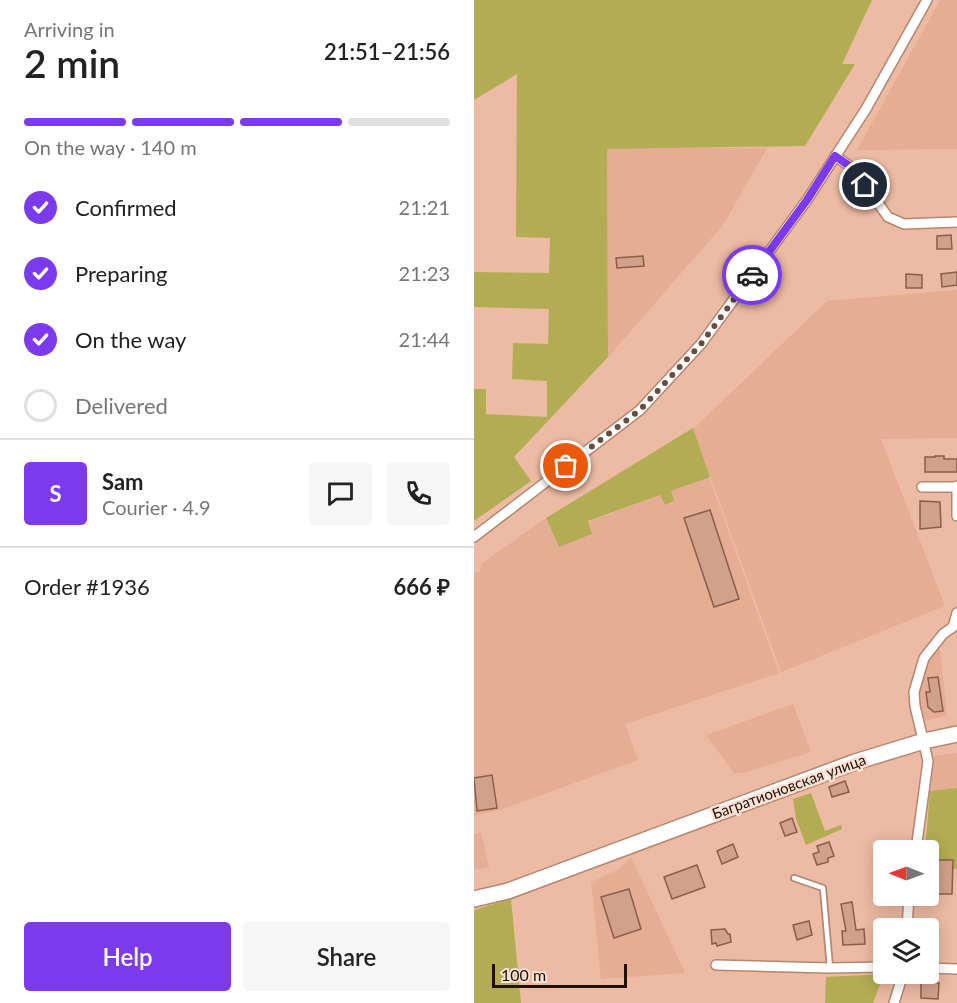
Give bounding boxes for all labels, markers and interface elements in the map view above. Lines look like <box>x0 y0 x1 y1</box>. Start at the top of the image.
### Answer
text: Arriving in <box>24 17 115 41</box>
text: 21:51–21:56 <box>324 38 450 65</box>
text: 2 min <box>24 40 120 86</box>
text: On the way · 140 m <box>24 135 197 159</box>
pin <box>839 159 890 210</box>
icon: home <box>848 168 881 201</box>
icon: check <box>24 191 57 224</box>
text: Confirmed <box>75 194 177 221</box>
text: 21:21 <box>399 195 450 219</box>
courier <box>722 245 782 305</box>
icon: check <box>24 257 57 290</box>
icon: car <box>736 259 769 292</box>
text: Preparing <box>75 260 167 287</box>
text: 21:23 <box>399 261 450 285</box>
icon: check <box>24 323 57 356</box>
text: On the way <box>75 326 186 353</box>
text: 21:44 <box>399 327 450 351</box>
text: Delivered <box>75 392 168 419</box>
pin <box>540 440 591 491</box>
icon: bag <box>549 449 582 482</box>
button: chat <box>309 462 372 525</box>
button: phone <box>387 462 450 525</box>
text: Sam <box>102 468 144 495</box>
text: S <box>49 480 62 507</box>
text: Courier · 4.9 <box>102 495 211 519</box>
text: Order #1936 <box>24 573 150 600</box>
text: 666 ₽ <box>394 573 450 600</box>
street label: Багратионовская улица <box>709 750 868 822</box>
north arrow <box>873 840 939 906</box>
map controls <box>873 840 939 984</box>
button: layers <box>873 918 939 984</box>
button: Help <box>24 922 231 991</box>
button: Share <box>243 922 450 991</box>
scale bar <box>492 961 627 988</box>
text: 100 m <box>501 965 546 984</box>

